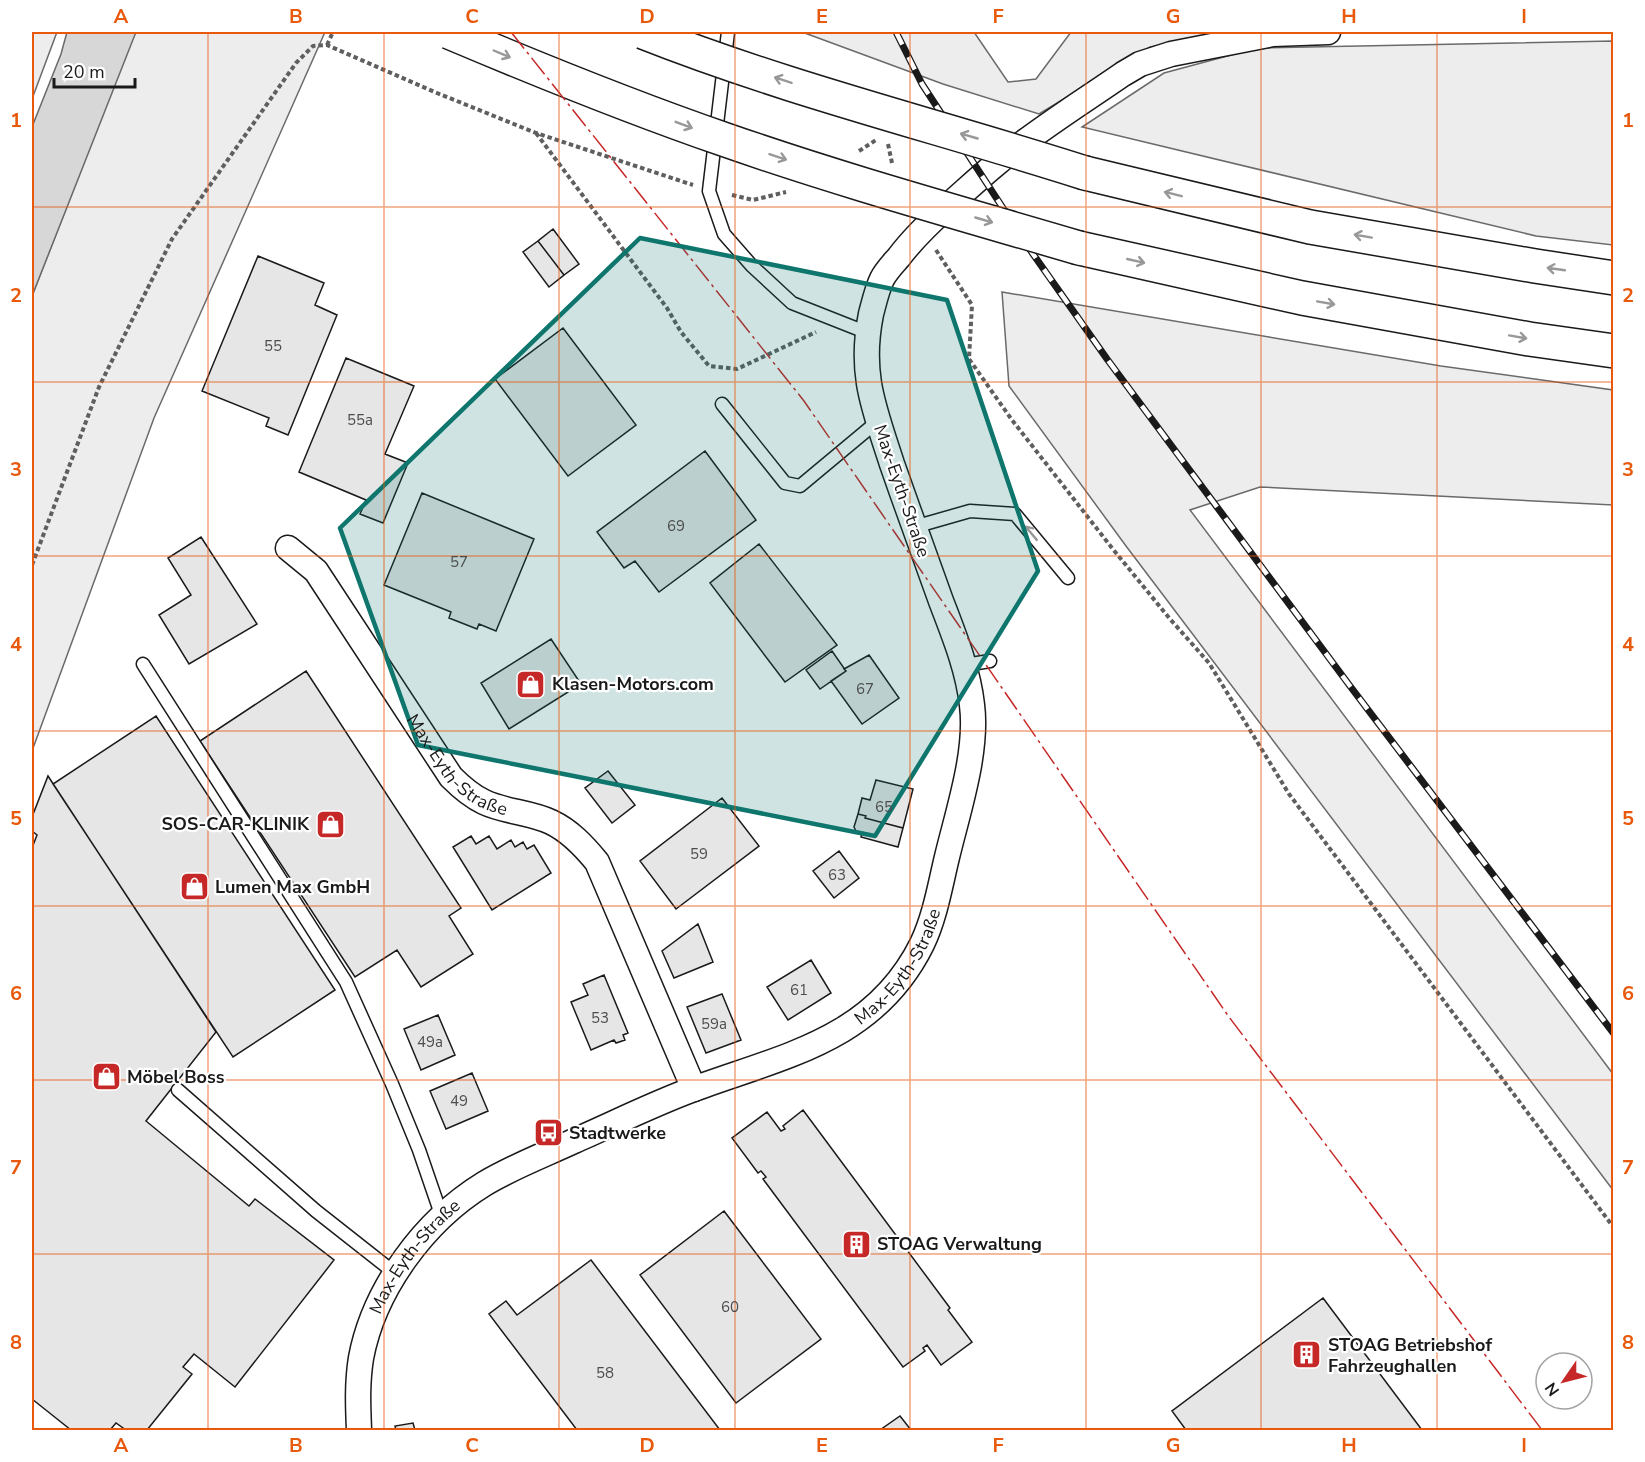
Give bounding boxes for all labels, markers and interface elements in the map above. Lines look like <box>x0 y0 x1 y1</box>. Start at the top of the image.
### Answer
text: A <box>114 3 129 30</box>
text: B <box>289 3 303 30</box>
text: C <box>465 3 479 30</box>
text: D <box>639 3 655 30</box>
text: E <box>816 3 828 30</box>
text: F <box>992 3 1004 30</box>
text: G <box>1166 3 1180 30</box>
text: H <box>1341 3 1357 30</box>
text: I <box>1521 3 1527 30</box>
one-way arrow <box>493 49 511 61</box>
scale bar <box>54 51 135 89</box>
text: 20 m <box>63 60 105 84</box>
one-way arrow <box>774 74 793 85</box>
text: 1 <box>10 107 22 134</box>
text: 1 <box>1622 107 1634 134</box>
one-way arrow <box>674 120 693 131</box>
one-way arrow <box>960 130 979 142</box>
one-way arrow <box>768 152 787 163</box>
one-way arrow <box>1164 188 1183 199</box>
one-way arrow <box>974 215 993 226</box>
one-way arrow <box>1354 230 1374 241</box>
one-way arrow <box>1126 255 1145 267</box>
one-way arrow <box>1546 264 1566 275</box>
text: 2 <box>10 282 22 309</box>
text: 2 <box>1622 282 1634 309</box>
one-way arrow <box>1316 297 1336 308</box>
one-way arrow <box>1508 332 1527 343</box>
house number: 55 <box>264 336 282 356</box>
house number: 55a <box>347 410 373 430</box>
street label: Max-Eyth-Straße <box>868 421 936 561</box>
text: 3 <box>10 456 22 483</box>
text: 3 <box>1622 456 1634 483</box>
house number: 69 <box>667 516 685 536</box>
one-way arrow <box>1024 526 1038 541</box>
house number: 57 <box>450 552 468 572</box>
text: 4 <box>10 631 22 658</box>
text: 4 <box>1622 631 1634 658</box>
shop icon: Klasen-Motors.com <box>515 668 547 700</box>
place label: Klasen-Motors.com <box>552 672 714 696</box>
house number: 67 <box>856 679 874 699</box>
street label: Max-Eyth-Straße <box>401 709 510 821</box>
house number: 65 <box>875 797 893 817</box>
text: 5 <box>10 805 22 832</box>
text: 5 <box>1622 805 1634 832</box>
shop icon: SOS-CAR-KLINIK <box>314 808 346 840</box>
place label: SOS-CAR-KLINIK <box>161 812 310 836</box>
house number: 59 <box>690 844 708 864</box>
house number: 63 <box>828 865 846 885</box>
shop icon: Lumen Max GmbH <box>178 871 210 903</box>
place label: Lumen Max GmbH <box>215 875 370 899</box>
street label: Max-Eyth-Straße <box>849 906 946 1030</box>
text: 6 <box>10 980 22 1007</box>
house number: 61 <box>790 980 808 1000</box>
text: 6 <box>1622 980 1634 1007</box>
house number: 53 <box>591 1008 609 1028</box>
house number: 59a <box>701 1014 727 1034</box>
house number: 49a <box>417 1032 443 1052</box>
shop icon: Möbel Boss <box>90 1061 122 1093</box>
place label: Möbel Boss <box>127 1065 225 1089</box>
house number: 49 <box>450 1091 468 1111</box>
bus stop icon: Stadtwerke <box>532 1117 564 1149</box>
place label: Stadtwerke <box>569 1121 666 1145</box>
text: 7 <box>10 1154 22 1181</box>
text: 7 <box>1622 1154 1634 1181</box>
street label: Max-Eyth-Straße <box>364 1194 465 1318</box>
building icon: STOAG Verwaltung <box>840 1228 872 1260</box>
place label: STOAG Verwaltung <box>877 1232 1042 1256</box>
house number: 60 <box>721 1297 739 1317</box>
text: 8 <box>10 1329 22 1356</box>
text: 8 <box>1622 1329 1634 1356</box>
place label: STOAG Betriebshof Fahrzeughallen <box>1328 1333 1492 1378</box>
building icon: STOAG Betriebshof Fahrzeughallen <box>1291 1339 1323 1371</box>
north arrow <box>1534 1351 1594 1411</box>
house number: 58 <box>596 1363 614 1383</box>
text: N <box>1540 1378 1565 1400</box>
text: A <box>114 1432 129 1459</box>
text: B <box>289 1432 303 1459</box>
text: C <box>465 1432 479 1459</box>
text: D <box>639 1432 655 1459</box>
text: E <box>816 1432 828 1459</box>
text: F <box>992 1432 1004 1459</box>
text: G <box>1166 1432 1180 1459</box>
text: H <box>1341 1432 1357 1459</box>
text: I <box>1521 1432 1527 1459</box>

